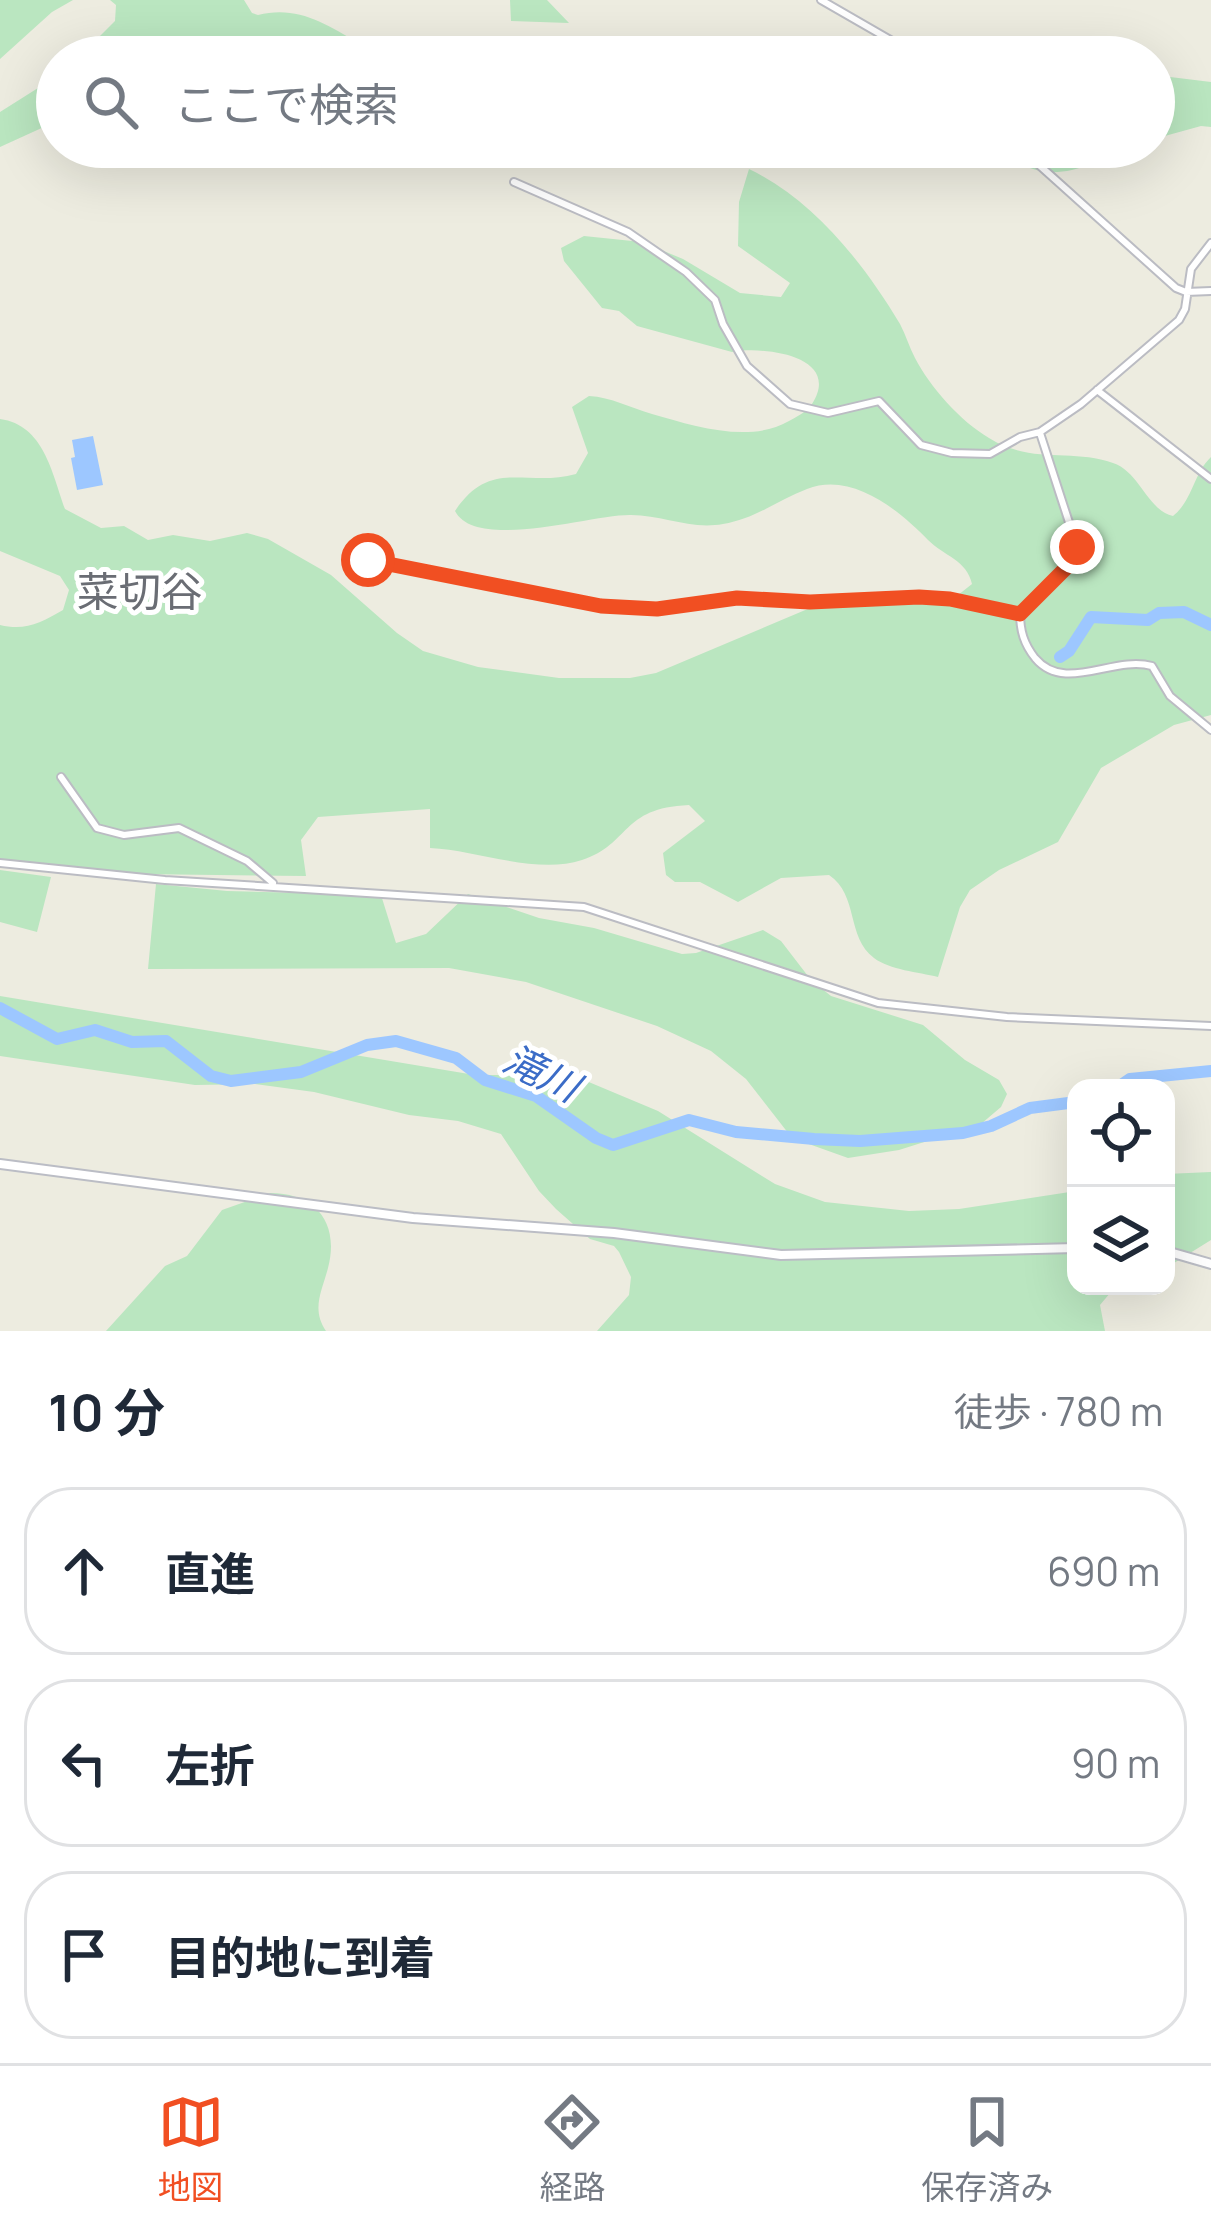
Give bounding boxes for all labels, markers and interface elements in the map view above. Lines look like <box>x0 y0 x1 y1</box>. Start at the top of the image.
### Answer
search box <box>36 36 1175 168</box>
icon: search <box>78 69 144 135</box>
text: ここで検索 <box>174 73 399 135</box>
route end <box>1050 520 1104 574</box>
route start <box>341 533 395 587</box>
district label: 菜切谷 <box>77 562 203 620</box>
water label: 滝川 <box>495 1031 592 1115</box>
map controls <box>1067 1079 1175 1295</box>
button: locate <box>1067 1079 1175 1187</box>
button: layers <box>1067 1187 1175 1295</box>
text: 10 分 <box>48 1377 165 1446</box>
text: 徒歩 · 780 m <box>954 1384 1163 1438</box>
icon: ahead <box>51 1538 117 1604</box>
text: 直進 <box>165 1542 255 1604</box>
text: 690 m <box>1047 1544 1160 1598</box>
icon: left <box>51 1730 117 1796</box>
text: 左折 <box>165 1734 255 1796</box>
text: 90 m <box>1071 1736 1160 1790</box>
icon: arrive <box>51 1922 117 1988</box>
text: 目的地に到着 <box>165 1926 435 1988</box>
tab: 地図 <box>158 2089 224 2209</box>
tab: 経路 <box>539 2089 605 2209</box>
tab: 保存済み <box>921 2089 1053 2209</box>

